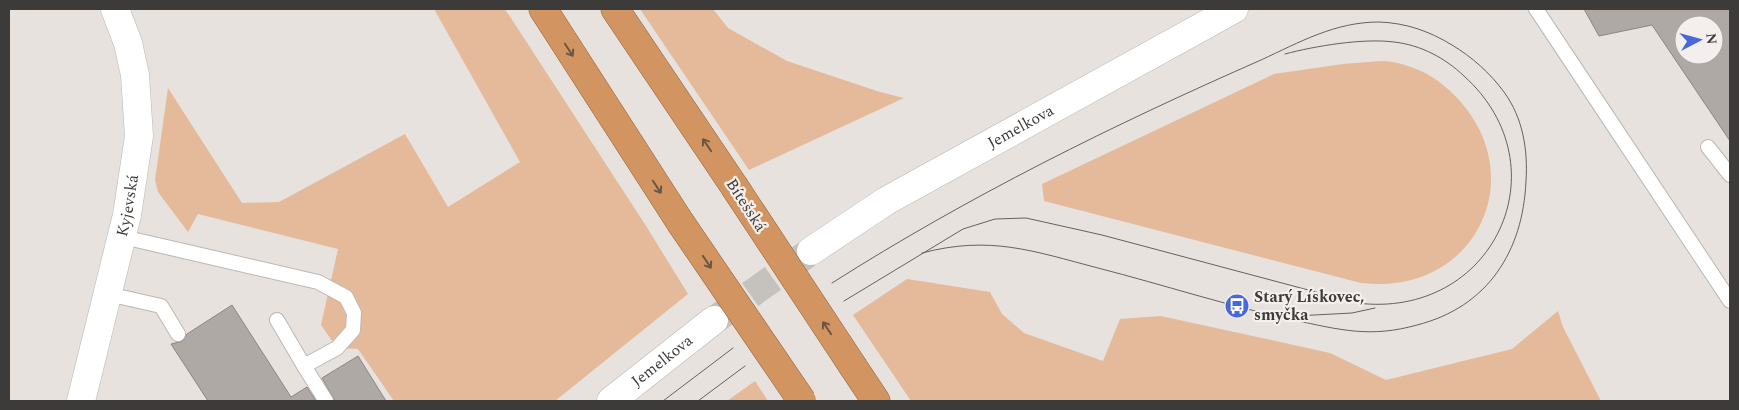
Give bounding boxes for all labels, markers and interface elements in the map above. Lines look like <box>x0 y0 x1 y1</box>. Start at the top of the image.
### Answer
north arrow <box>1674 15 1724 65</box>
text: N <box>1700 32 1722 45</box>
one-way arrow <box>565 42 575 56</box>
street label: Jemelkova <box>983 99 1058 155</box>
one-way arrow <box>702 138 713 152</box>
street label: Kyjevská <box>110 173 145 239</box>
street label: Bítešská <box>720 174 772 236</box>
one-way arrow <box>652 179 662 193</box>
one-way arrow <box>702 255 712 269</box>
place label: Starý Lískovec, smyčka <box>1254 285 1365 327</box>
bus stop icon: Starý Lískovec, smyčka <box>1224 293 1250 319</box>
one-way arrow <box>822 321 832 335</box>
street label: Jemelkova <box>626 329 698 393</box>

